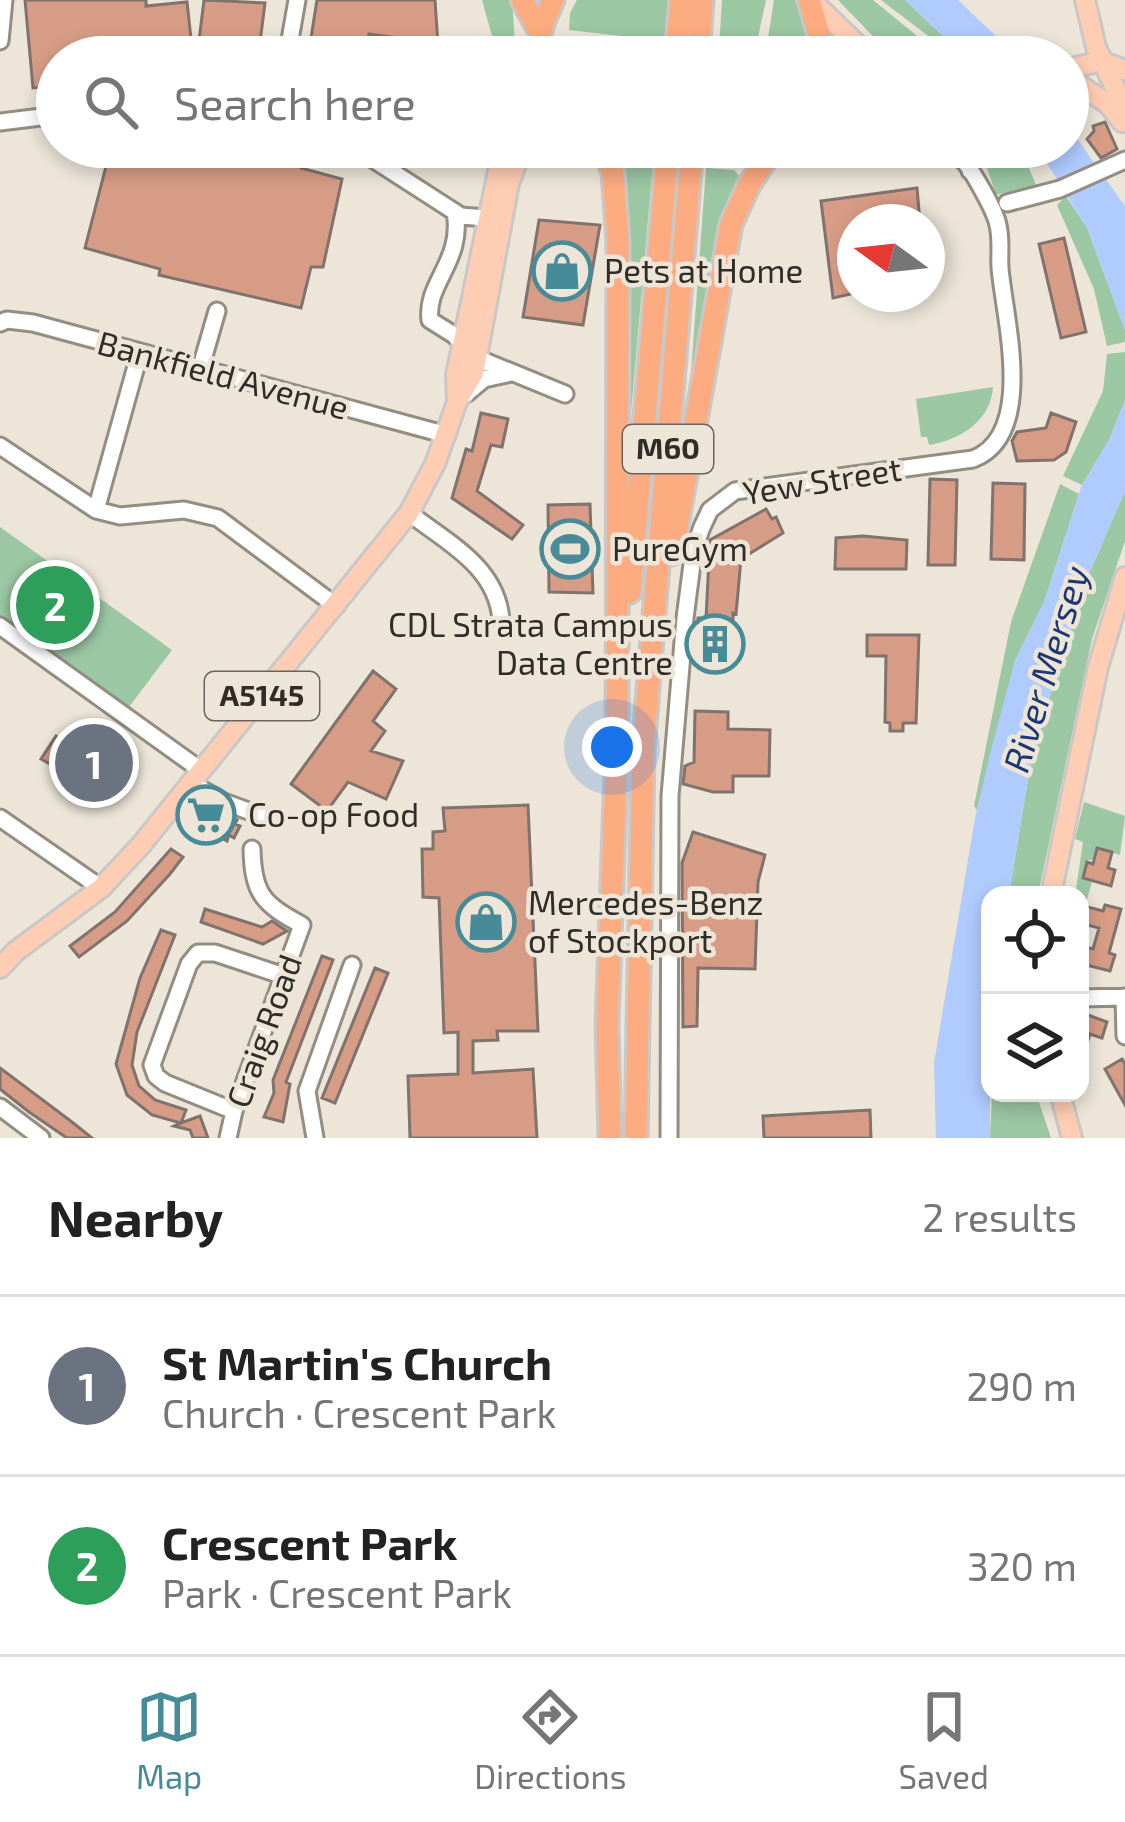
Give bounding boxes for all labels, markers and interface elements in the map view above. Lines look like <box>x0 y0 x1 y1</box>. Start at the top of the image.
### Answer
search box <box>36 36 1089 168</box>
icon: search <box>78 69 144 135</box>
text: Search here <box>174 75 416 129</box>
north arrow <box>837 204 945 312</box>
shop icon: Pets at Home <box>531 240 593 302</box>
place label: Pets at Home <box>604 250 803 290</box>
street label: Bankfield Avenue <box>93 321 353 427</box>
road number: M60 <box>623 425 713 473</box>
street label: Yew Street <box>740 448 904 512</box>
sports icon: PureGym <box>539 518 601 580</box>
place label: PureGym <box>612 528 748 568</box>
pin: 2 <box>16 560 94 650</box>
water label: River Mersey <box>993 560 1097 777</box>
place label: CDL Strata Campus Data Centre <box>388 604 673 682</box>
building icon: CDL Strata Campus Data Centre <box>684 613 746 675</box>
road number: A5145 <box>205 672 319 720</box>
your location <box>582 717 642 777</box>
pin: 1 <box>55 718 133 808</box>
supermarket icon: Co-op Food <box>175 784 237 846</box>
place label: Co-op Food <box>248 794 419 834</box>
place label: Mercedes-Benz of Stockport <box>528 882 763 960</box>
map controls <box>981 886 1089 1102</box>
button: locate <box>981 886 1089 994</box>
shop icon: Mercedes-Benz of Stockport <box>455 891 517 953</box>
street label: Craig Road <box>217 949 309 1113</box>
button: layers <box>981 994 1089 1102</box>
text: Nearby <box>48 1186 223 1247</box>
text: 2 results <box>922 1193 1077 1240</box>
text: St Martin's Church <box>162 1335 552 1389</box>
text: 1 <box>79 1362 95 1409</box>
text: 290 m <box>966 1362 1077 1409</box>
text: Church · Crescent Park <box>162 1389 556 1436</box>
text: Crescent Park <box>162 1515 457 1569</box>
text: 2 <box>76 1542 98 1589</box>
text: 320 m <box>967 1542 1077 1589</box>
text: Park · Crescent Park <box>162 1569 512 1616</box>
tab: Map <box>136 1684 202 1796</box>
tab: Directions <box>474 1684 626 1796</box>
tab: Saved <box>898 1684 989 1796</box>

